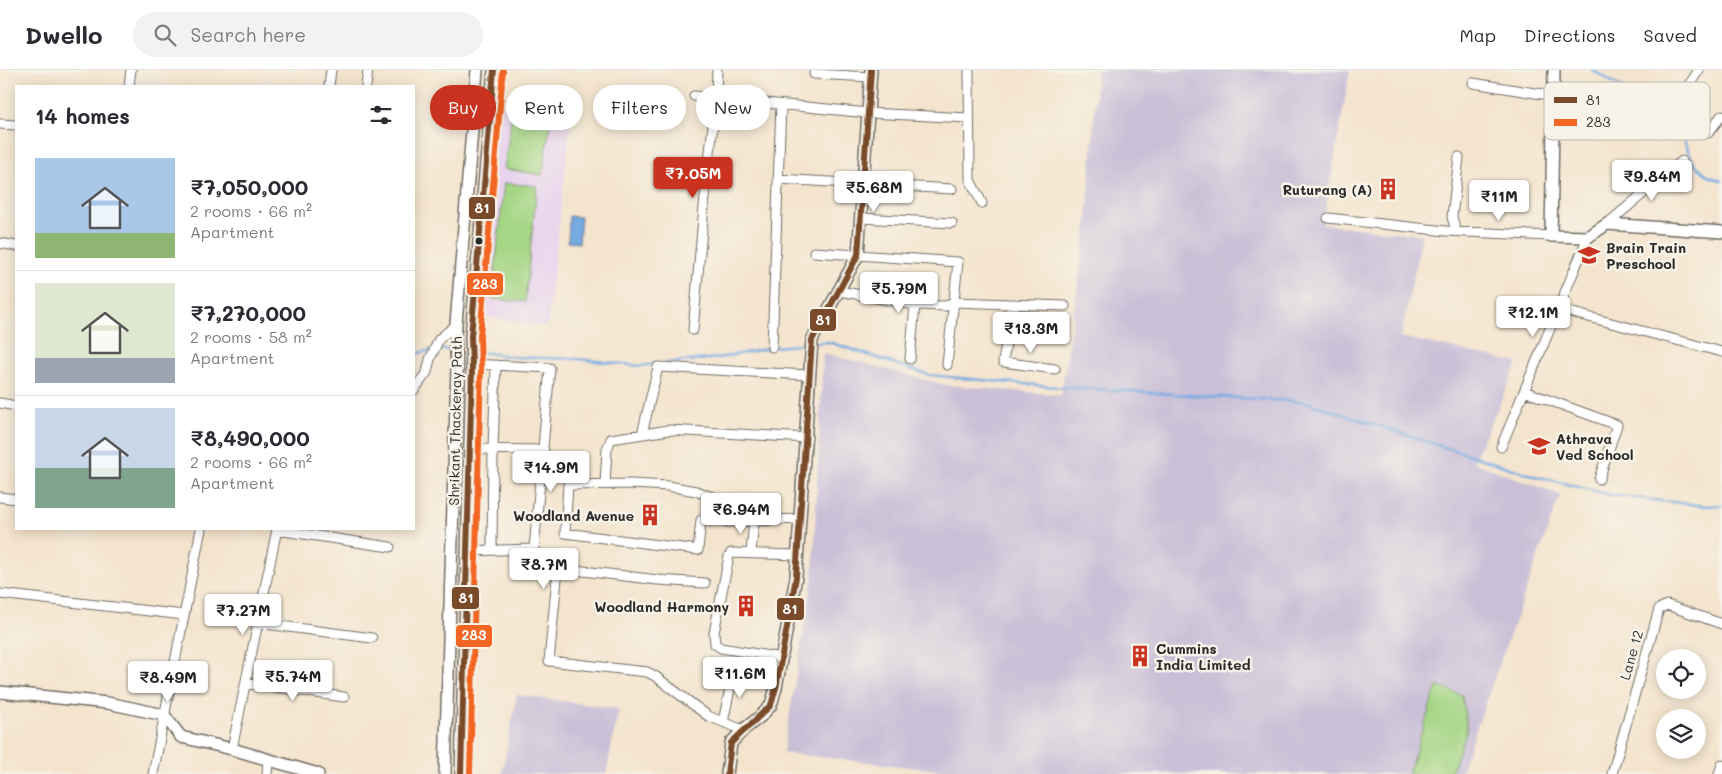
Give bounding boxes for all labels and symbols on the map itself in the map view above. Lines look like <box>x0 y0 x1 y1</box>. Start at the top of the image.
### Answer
legend <box>1544 82 1710 140</box>
text: 81 <box>1586 90 1601 109</box>
text: 283 <box>1586 112 1610 131</box>
pin: ₹7.05M <box>652 156 734 199</box>
pin: ₹9.84M <box>1611 160 1693 202</box>
pin: ₹5.68M <box>833 170 915 213</box>
building icon: Ruturang (A) <box>1375 176 1401 202</box>
place label: Ruturang (A) <box>1282 180 1372 199</box>
pin: ₹11M <box>1469 180 1529 222</box>
line badge: 81 <box>468 196 496 220</box>
text: 81 <box>475 198 489 217</box>
unlabelled marker <box>474 236 484 246</box>
place label: Brain Train Preschool <box>1606 238 1686 273</box>
school or university icon: Brain Train Preschool <box>1576 242 1602 268</box>
line badge: 283 <box>466 272 504 296</box>
pin: ₹5.79M <box>858 272 940 314</box>
text: 283 <box>473 274 497 293</box>
pin: ₹12.1M <box>1492 296 1574 338</box>
line badge: 81 <box>809 308 837 332</box>
text: 81 <box>816 310 830 329</box>
pin: ₹13.3M <box>990 312 1072 354</box>
street label: Shrikant Thackeray Path <box>444 336 466 506</box>
place label: Athrava Ved School <box>1556 429 1634 464</box>
school or university icon: Athrava Ved School <box>1526 433 1552 459</box>
pin: ₹14.9M <box>510 450 592 493</box>
pin: ₹6.94M <box>700 492 782 535</box>
building icon: Woodland Avenue <box>637 502 663 528</box>
place label: Woodland Avenue <box>513 506 634 525</box>
pin: ₹8.7M <box>509 548 579 590</box>
line badge: 81 <box>451 586 480 610</box>
text: 81 <box>459 588 473 607</box>
building icon: Woodland Harmony <box>733 593 759 619</box>
pin: ₹7.27M <box>202 594 284 636</box>
place label: Woodland Harmony <box>595 597 729 616</box>
line badge: 81 <box>776 597 805 621</box>
text: 81 <box>783 599 797 618</box>
line badge: 283 <box>455 624 493 648</box>
text: 283 <box>462 625 486 644</box>
street label: Lane 12 <box>1615 628 1647 682</box>
place label: Cummins India Limited <box>1156 639 1251 674</box>
building icon: Cummins India Limited <box>1127 643 1153 669</box>
pin: ₹11.6M <box>699 656 781 699</box>
pin: ₹8.49M <box>127 660 209 703</box>
pin: ₹5.74M <box>252 660 334 702</box>

